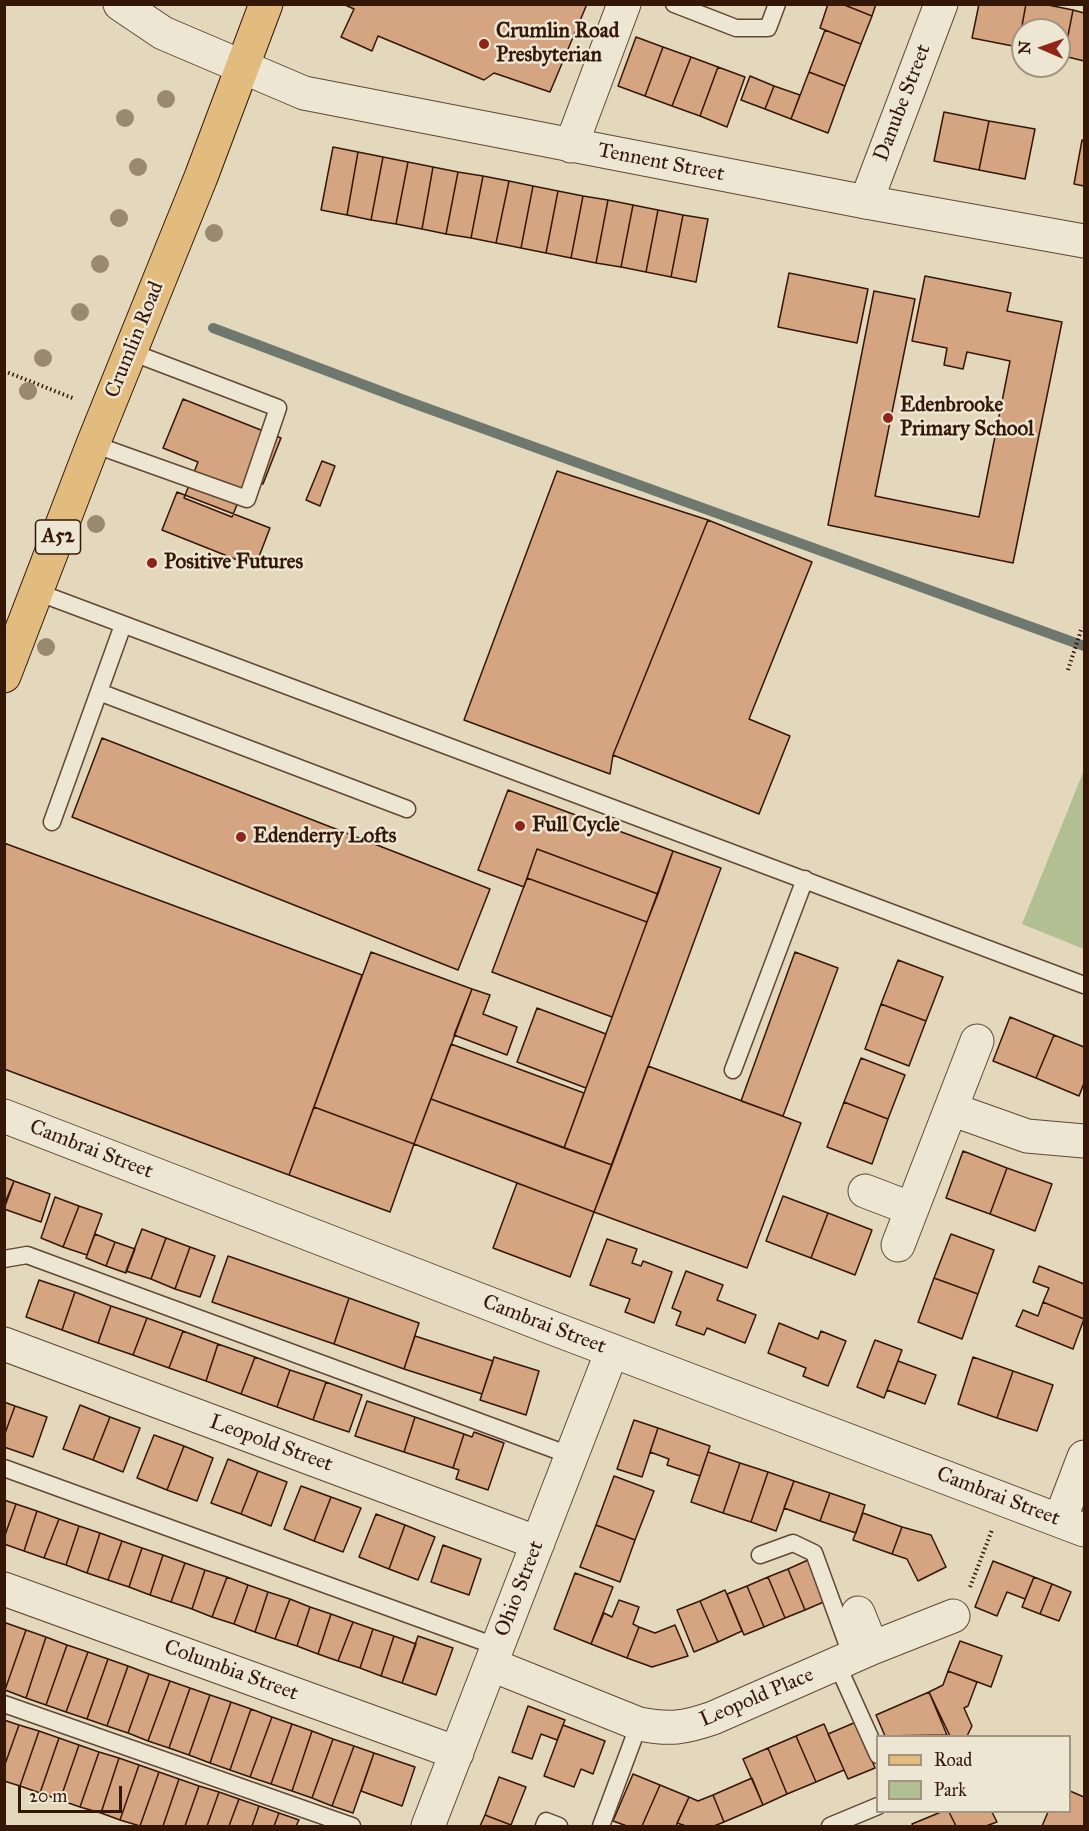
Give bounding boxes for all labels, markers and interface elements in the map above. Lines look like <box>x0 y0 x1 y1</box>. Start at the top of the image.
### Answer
north arrow <box>1011 18 1071 78</box>
place label: Crumlin Road Presbyterian <box>496 19 619 69</box>
marker: Crumlin Road Presbyterian <box>477 37 491 51</box>
text: N <box>1015 40 1034 55</box>
street label: Danube Street <box>869 41 937 165</box>
street label: Tennent Street <box>596 138 726 188</box>
street label: Crumlin Road <box>100 278 170 402</box>
place label: Edenbrooke Primary School <box>900 393 1034 443</box>
marker: Edenbrooke Primary School <box>881 411 895 425</box>
road number: A52 <box>36 520 80 554</box>
place label: Positive Futures <box>164 550 303 576</box>
marker: Positive Futures <box>145 556 159 570</box>
place label: Full Cycle <box>532 813 620 839</box>
marker: Full Cycle <box>513 819 527 833</box>
place label: Edenderry Lofts <box>253 824 396 850</box>
marker: Edenderry Lofts <box>234 830 248 844</box>
street label: Cambrai Street <box>26 1115 156 1185</box>
street label: Cambrai Street <box>479 1290 609 1360</box>
street label: Leopold Street <box>206 1410 336 1478</box>
street label: Cambrai Street <box>933 1462 1063 1532</box>
street label: Ohio Street <box>490 1537 550 1641</box>
street label: Columbia Street <box>161 1635 301 1707</box>
street label: Leopold Place <box>696 1663 818 1733</box>
legend <box>876 1735 1071 1813</box>
text: Road <box>934 1749 972 1771</box>
scale bar <box>21 1774 124 1812</box>
text: Park <box>934 1779 967 1801</box>
text: 20 m <box>29 1785 67 1807</box>

